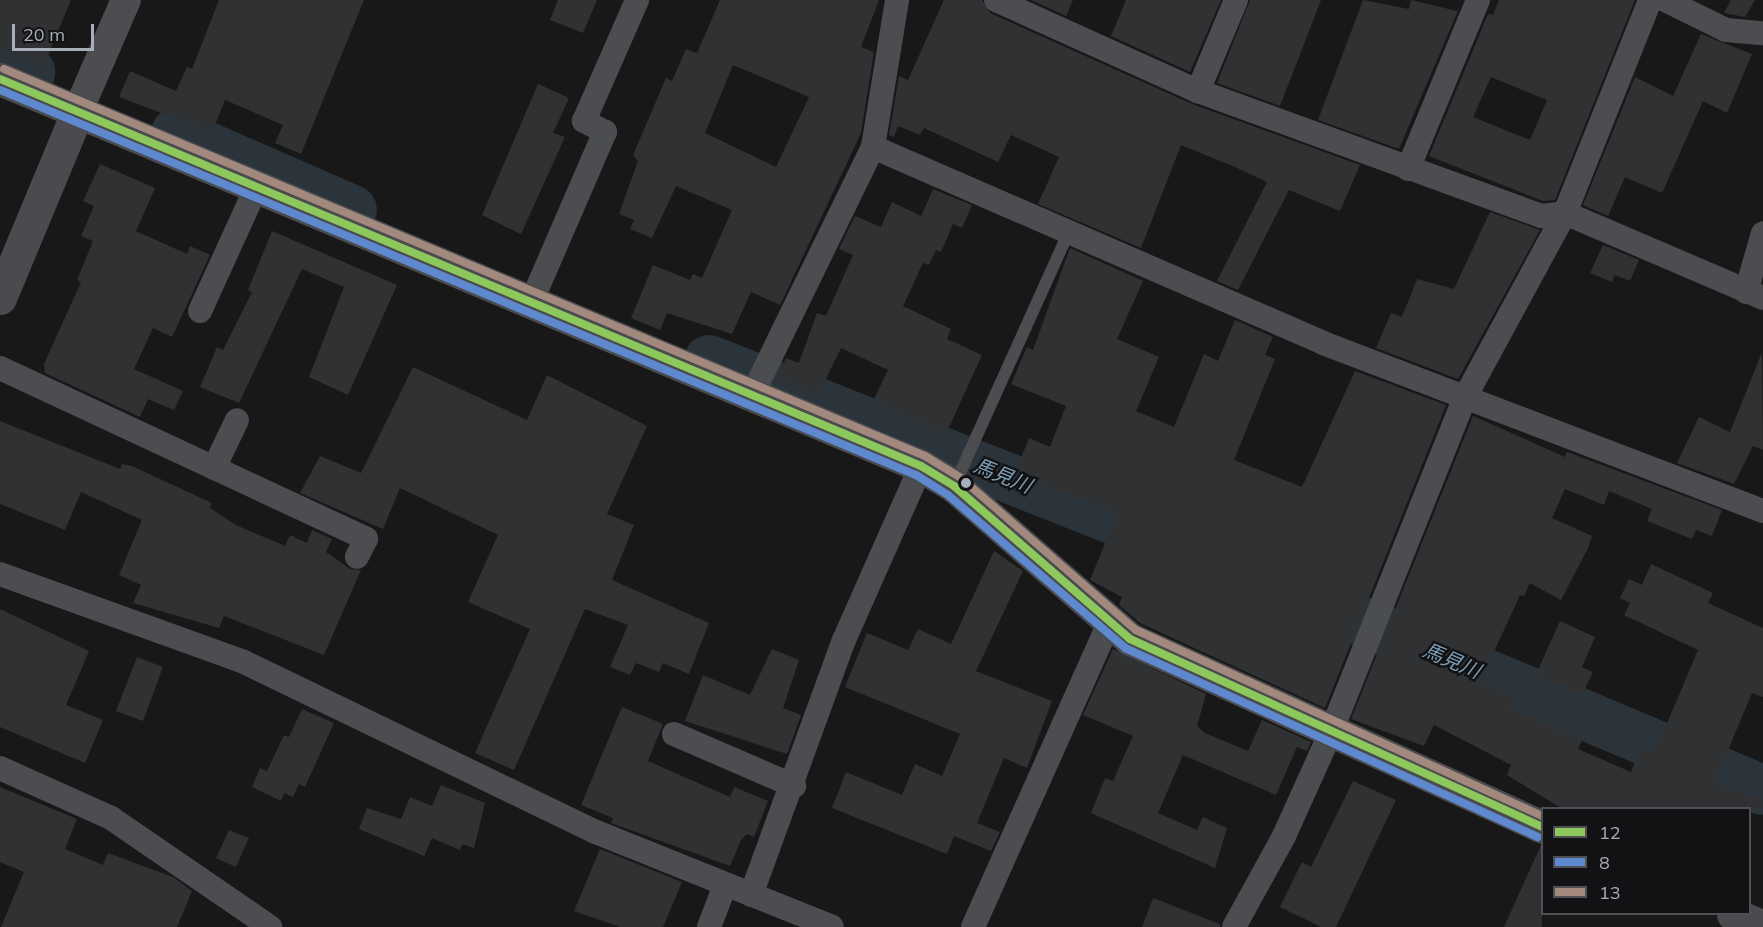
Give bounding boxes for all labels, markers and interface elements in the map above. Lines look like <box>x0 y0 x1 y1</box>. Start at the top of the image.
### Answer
scale bar <box>15 12 98 50</box>
text: 20 m <box>23 23 65 46</box>
water label: 馬見川 <box>971 453 1035 497</box>
unlabelled marker <box>960 477 972 489</box>
water label: 馬見川 <box>1420 637 1484 683</box>
legend <box>1541 807 1751 915</box>
text: 12 <box>1599 821 1621 844</box>
text: 8 <box>1599 851 1610 874</box>
text: 13 <box>1599 881 1621 904</box>

